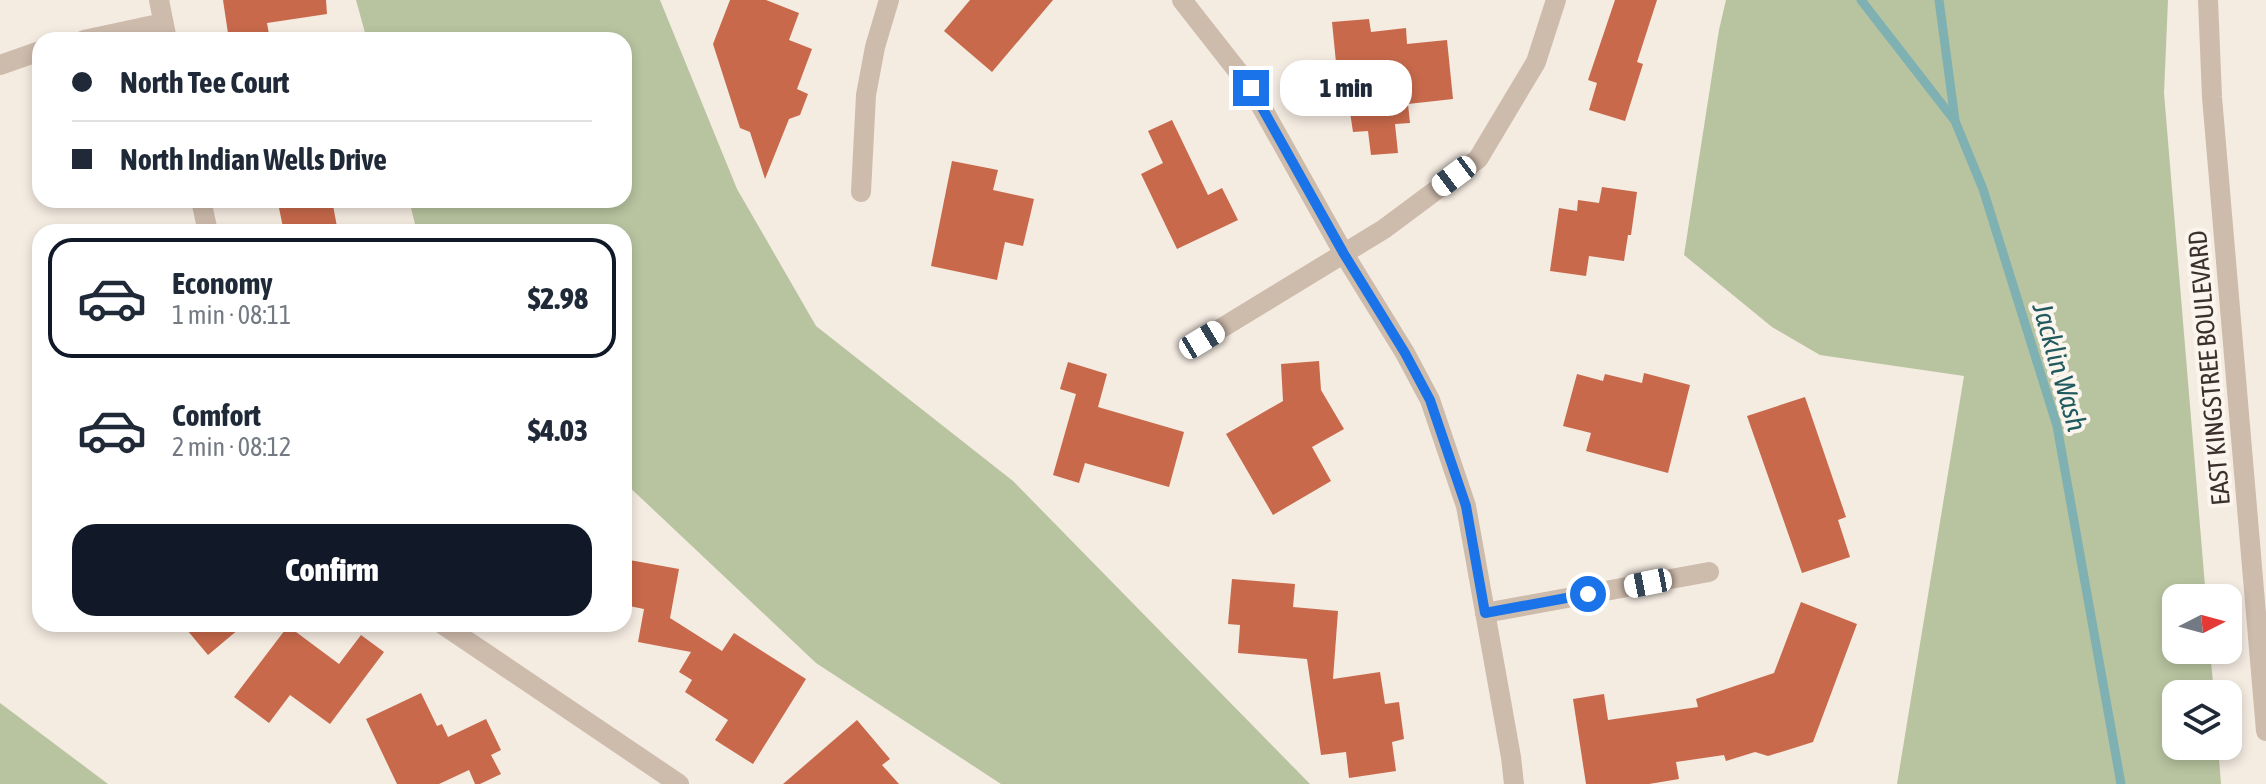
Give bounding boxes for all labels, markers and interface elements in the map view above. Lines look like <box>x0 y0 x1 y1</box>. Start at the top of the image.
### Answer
callout: 1 min <box>1279 60 1411 116</box>
text: North Tee Court <box>120 65 290 99</box>
route end <box>1233 70 1269 106</box>
text: 1 min <box>1319 73 1373 103</box>
text: North Indian Wells Drive <box>120 142 387 176</box>
car <box>1428 152 1480 200</box>
street label: EAST KINGSTREE BOULEVARD <box>2182 229 2236 507</box>
icon: car <box>76 262 148 334</box>
text: Economy <box>172 266 273 300</box>
text: $2.98 <box>528 281 588 315</box>
water label: Jacklin Wash <box>2026 298 2094 435</box>
text: 1 min · 08:11 <box>172 300 291 330</box>
car <box>1175 317 1229 363</box>
icon: car <box>76 394 148 466</box>
text: Comfort <box>172 398 261 432</box>
text: $4.03 <box>528 413 588 447</box>
text: 2 min · 08:12 <box>172 432 291 462</box>
button: Confirm <box>72 524 592 616</box>
car <box>1622 567 1674 599</box>
route start <box>1570 576 1606 612</box>
north arrow <box>2162 584 2242 664</box>
map controls <box>2162 584 2242 760</box>
button: layers <box>2162 680 2242 760</box>

